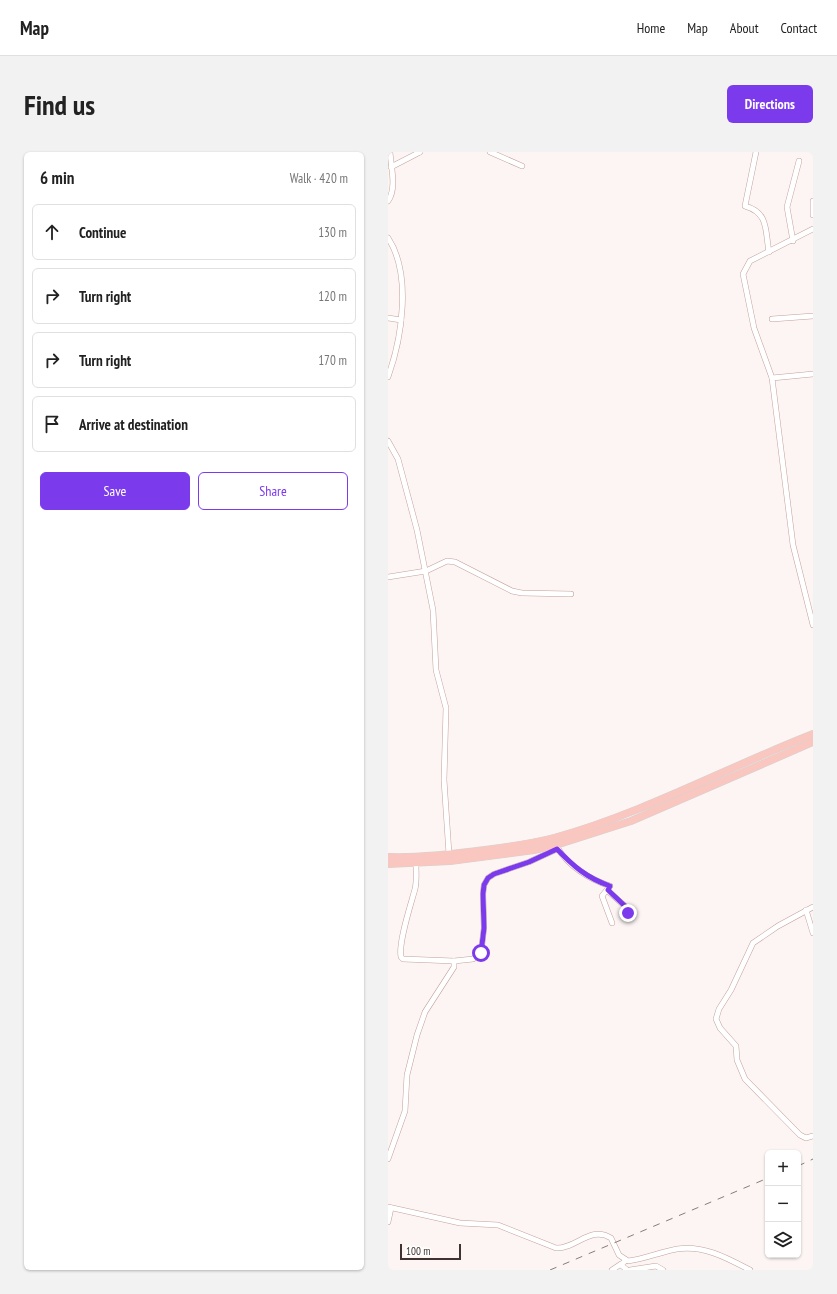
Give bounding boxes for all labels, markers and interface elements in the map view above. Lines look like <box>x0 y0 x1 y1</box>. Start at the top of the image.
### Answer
text: Map <box>20 16 49 40</box>
text: Home <box>637 19 665 37</box>
text: Map <box>687 19 708 37</box>
text: About <box>730 19 759 37</box>
text: Contact <box>781 19 817 37</box>
button: Directions <box>727 85 813 123</box>
text: Find us <box>24 86 95 123</box>
text: 6 min <box>40 167 74 189</box>
text: Walk · 420 m <box>290 170 348 187</box>
icon: ahead <box>41 221 63 243</box>
text: Continue <box>79 223 126 242</box>
text: 130 m <box>318 224 347 241</box>
icon: right <box>41 285 63 307</box>
text: Turn right <box>79 287 131 306</box>
text: 120 m <box>318 288 347 305</box>
icon: right <box>41 349 63 371</box>
text: Turn right <box>79 351 131 370</box>
text: 170 m <box>318 352 347 369</box>
icon: arrive <box>41 413 63 435</box>
text: Arrive at destination <box>79 415 188 434</box>
button: Save <box>40 472 190 510</box>
button: Share <box>198 472 348 510</box>
route end <box>619 904 637 922</box>
route start <box>472 944 490 962</box>
map controls <box>765 1150 801 1258</box>
button: + <box>765 1150 801 1186</box>
button: − <box>765 1186 801 1222</box>
button: layers <box>765 1222 801 1258</box>
scale bar <box>400 1242 461 1261</box>
text: 100 m <box>406 1244 430 1258</box>

